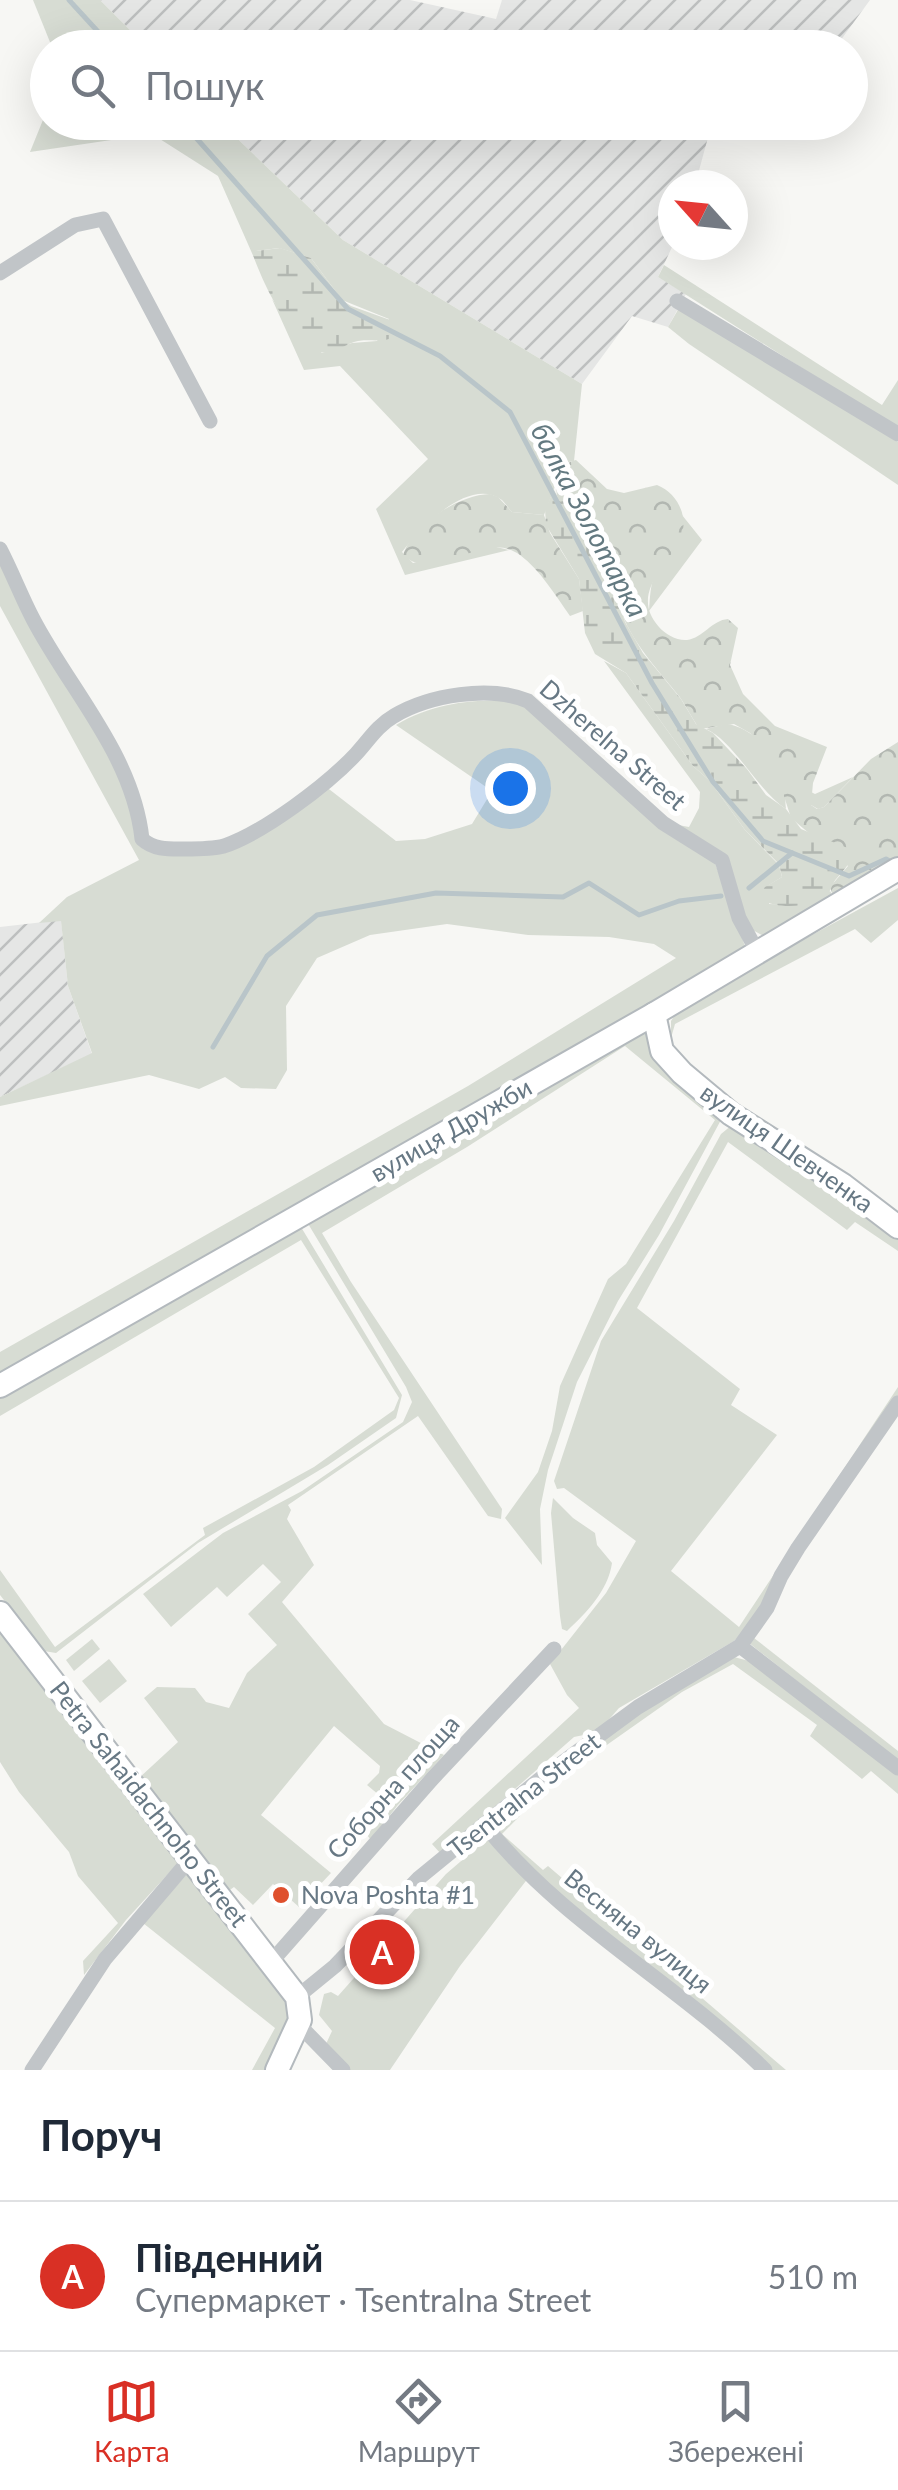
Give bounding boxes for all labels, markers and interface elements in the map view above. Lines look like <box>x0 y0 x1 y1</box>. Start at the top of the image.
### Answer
search box <box>30 30 868 140</box>
icon: search <box>65 58 120 113</box>
text: Пошук <box>145 62 264 108</box>
north arrow <box>658 170 748 260</box>
water label: балка Золотарка <box>524 417 655 623</box>
street label: Dzherelna Street <box>535 673 693 816</box>
your location <box>485 763 536 814</box>
street label: вулиця Дружби <box>365 1071 536 1187</box>
street label: вулиця Шевченка <box>695 1076 880 1218</box>
street label: Petra Sahaidachnoho Street <box>45 1675 255 1932</box>
street label: Соборна площа <box>320 1708 465 1864</box>
street label: Tsentralna Street <box>441 1726 605 1863</box>
street label: Весняна вулиця <box>559 1862 718 1999</box>
place label: Nova Poshta #1 <box>301 1879 475 1909</box>
marker: Nova Poshta #1 <box>270 1884 292 1906</box>
pin: A <box>350 1914 414 1990</box>
text: Поруч <box>40 2110 162 2160</box>
text: Південний <box>135 2234 323 2280</box>
text: A <box>61 2257 84 2296</box>
text: 510 m <box>768 2257 858 2296</box>
text: Супермаркет · Tsentralna Street <box>135 2280 591 2319</box>
tab: Карта <box>94 2374 170 2468</box>
tab: Маршрут <box>358 2374 480 2468</box>
tab: Збережені <box>668 2374 804 2468</box>

